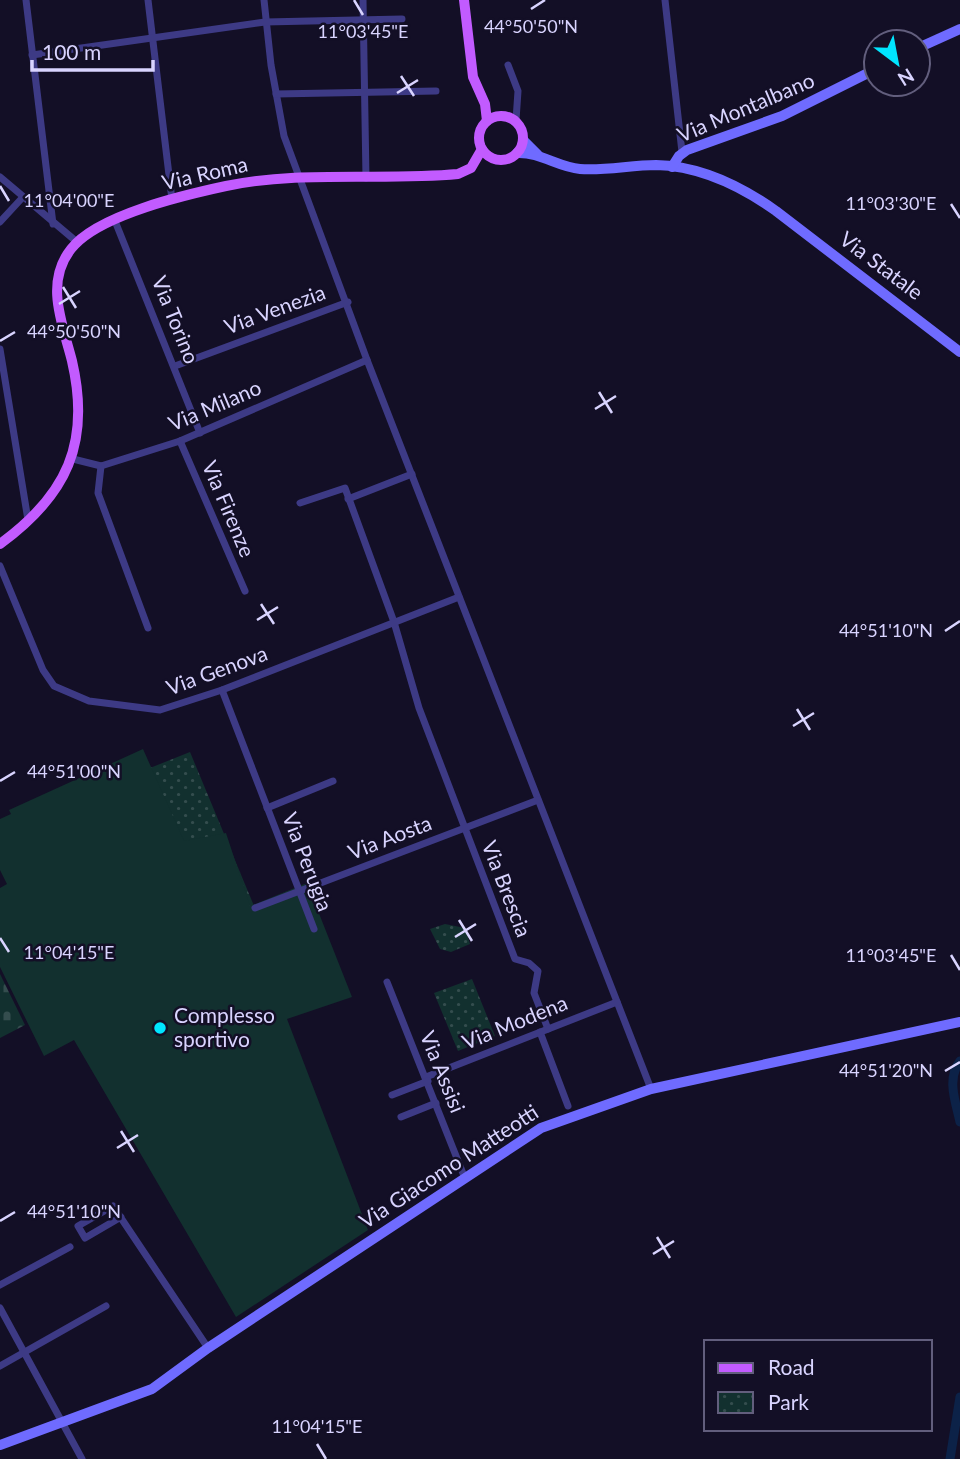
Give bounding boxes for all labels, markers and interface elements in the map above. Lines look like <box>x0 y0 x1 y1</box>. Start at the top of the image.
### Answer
text: 44°50'50"N <box>484 15 578 37</box>
text: 11°03'45"E <box>318 20 408 42</box>
scale bar <box>32 28 152 72</box>
north arrow <box>862 28 932 98</box>
text: 100 m <box>42 39 101 64</box>
text: N <box>894 64 919 91</box>
street label: Via Montalbano <box>673 66 818 147</box>
street label: Via Roma <box>159 151 250 195</box>
text: 11°04'00"E <box>24 189 114 211</box>
text: 11°03'30"E <box>846 192 936 214</box>
street label: Via Statale <box>835 225 928 304</box>
street label: Via Torino <box>147 272 205 367</box>
street label: Via Venezia <box>220 279 328 338</box>
text: 44°50'50"N <box>27 320 121 342</box>
street label: Via Milano <box>164 374 265 435</box>
street label: Via Firenze <box>198 456 261 560</box>
text: 44°51'10"N <box>839 619 933 641</box>
street label: Via Genova <box>163 640 270 699</box>
text: 44°51'00"N <box>27 760 121 782</box>
street label: Via Perugia <box>278 808 339 914</box>
street label: Via Aosta <box>344 809 435 864</box>
street label: Via Brescia <box>478 837 537 940</box>
text: 11°04'15"E <box>24 941 114 963</box>
text: 11°03'45"E <box>846 944 936 966</box>
street label: Via Modena <box>458 989 571 1054</box>
place label: Complesso sportivo <box>174 1002 275 1051</box>
marker: Complesso sportivo <box>152 1020 168 1036</box>
street label: Via Assisi <box>416 1027 471 1116</box>
text: 44°51'20"N <box>839 1059 933 1081</box>
street label: Via Giacomo Matteotti <box>354 1099 542 1233</box>
text: 44°51'10"N <box>27 1200 121 1222</box>
legend <box>704 1340 932 1431</box>
text: Road <box>768 1354 815 1379</box>
text: Park <box>768 1389 809 1414</box>
text: 11°04'15"E <box>272 1415 362 1437</box>

